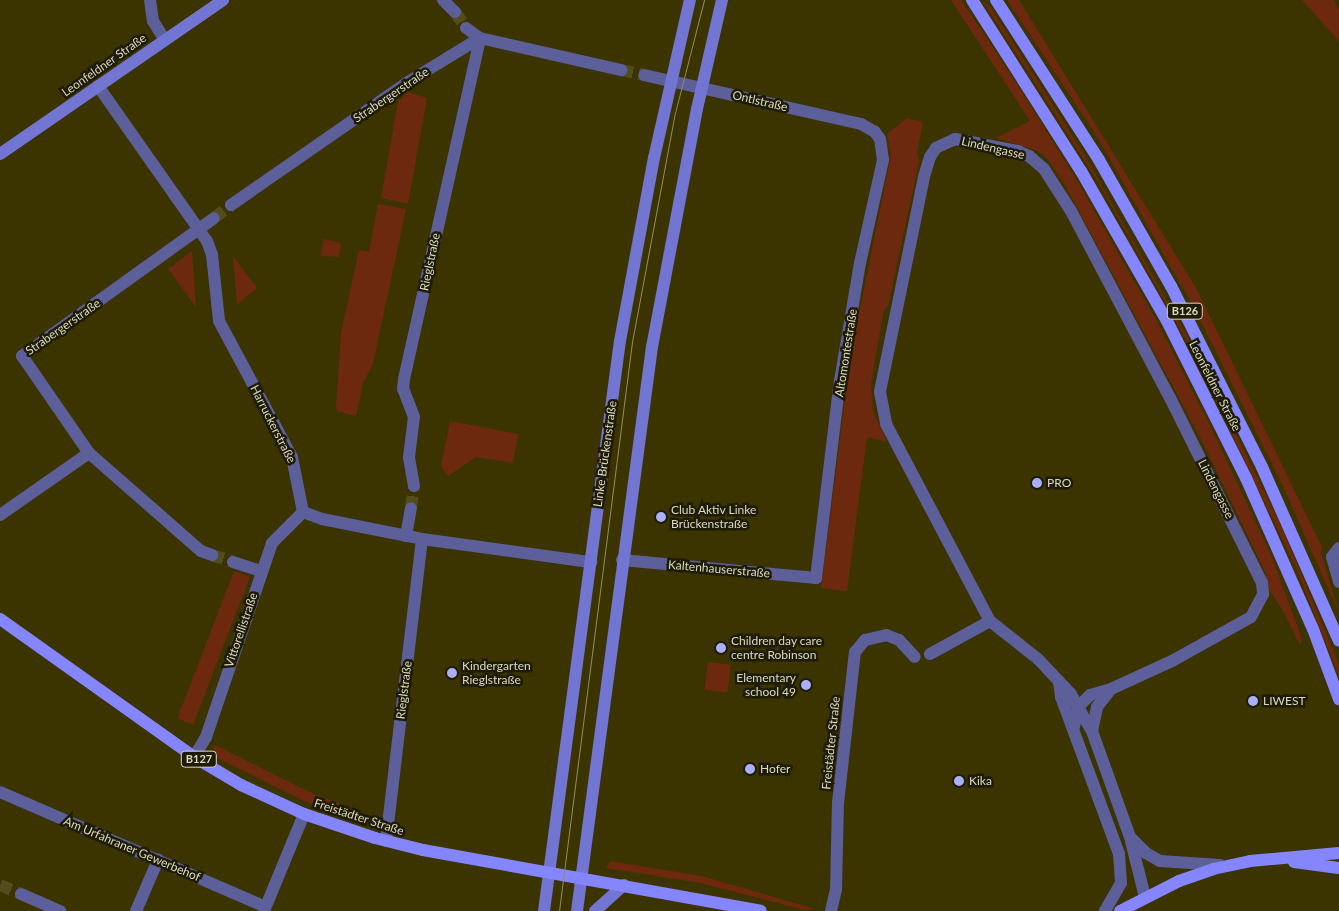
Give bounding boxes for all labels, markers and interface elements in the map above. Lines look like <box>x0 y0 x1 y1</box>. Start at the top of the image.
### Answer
street label: Leonfeldner Straße <box>59 30 149 100</box>
street label: Strabergerstraße <box>351 64 431 126</box>
street label: Ontlstraße <box>731 88 789 114</box>
street label: Lindengasse <box>960 134 1026 162</box>
street label: Rieglstraße <box>417 232 443 292</box>
street label: Strabergerstraße <box>23 296 103 358</box>
road number: B126 <box>1166 302 1204 320</box>
street label: Altomontestraße <box>832 308 860 398</box>
street label: Leonfeldner Straße <box>1186 338 1244 434</box>
street label: Harruckerstraße <box>247 383 299 465</box>
street label: Linke Brückenstraße <box>590 400 620 508</box>
street label: Lindengasse <box>1195 457 1237 521</box>
place label: PRO <box>1047 476 1071 490</box>
marker: PRO <box>1031 477 1043 489</box>
place label: Club Aktiv Linke Brückenstraße <box>671 503 757 531</box>
marker: Club Aktiv Linke Brückenstraße <box>655 511 667 523</box>
street label: Kaltenhauserstraße <box>667 557 771 581</box>
street label: Vittorellistraße <box>221 591 261 669</box>
place label: Children day care centre Robinson <box>731 634 822 662</box>
marker: Children day care centre Robinson <box>715 642 727 654</box>
place label: Kindergarten Rieglstraße <box>462 659 531 687</box>
street label: Rieglstraße <box>393 660 415 720</box>
marker: Kindergarten Rieglstraße <box>446 667 458 679</box>
place label: Elementary school 49 <box>736 671 796 699</box>
marker: Elementary school 49 <box>800 679 812 691</box>
place label: LIWEST <box>1263 694 1305 708</box>
marker: LIWEST <box>1247 695 1259 707</box>
street label: Freistädter Straße <box>819 696 843 790</box>
road number: B127 <box>180 751 218 768</box>
place label: Hofer <box>760 762 790 776</box>
marker: Hofer <box>744 763 756 775</box>
place label: Kika <box>969 774 992 788</box>
marker: Kika <box>953 775 965 787</box>
street label: Freistädter Straße <box>312 796 406 838</box>
street label: Am Urfahraner Gewerbehof <box>61 814 203 884</box>

